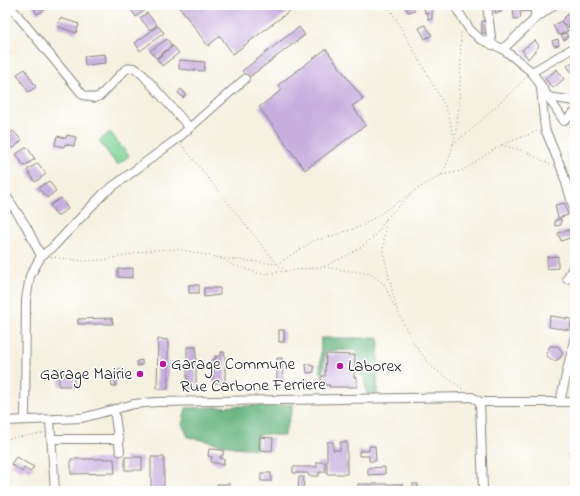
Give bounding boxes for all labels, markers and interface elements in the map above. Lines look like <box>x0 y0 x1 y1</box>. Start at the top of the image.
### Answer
place label: Garage Commune <box>171 352 295 379</box>
place label: Laborex <box>348 354 402 379</box>
marker: Garage Commune <box>158 359 168 369</box>
marker: Laborex <box>335 361 345 371</box>
place label: Garage Mairie <box>40 362 132 389</box>
marker: Garage Mairie <box>135 369 145 379</box>
street label: Rue Carbone Ferriere <box>180 372 326 400</box>

